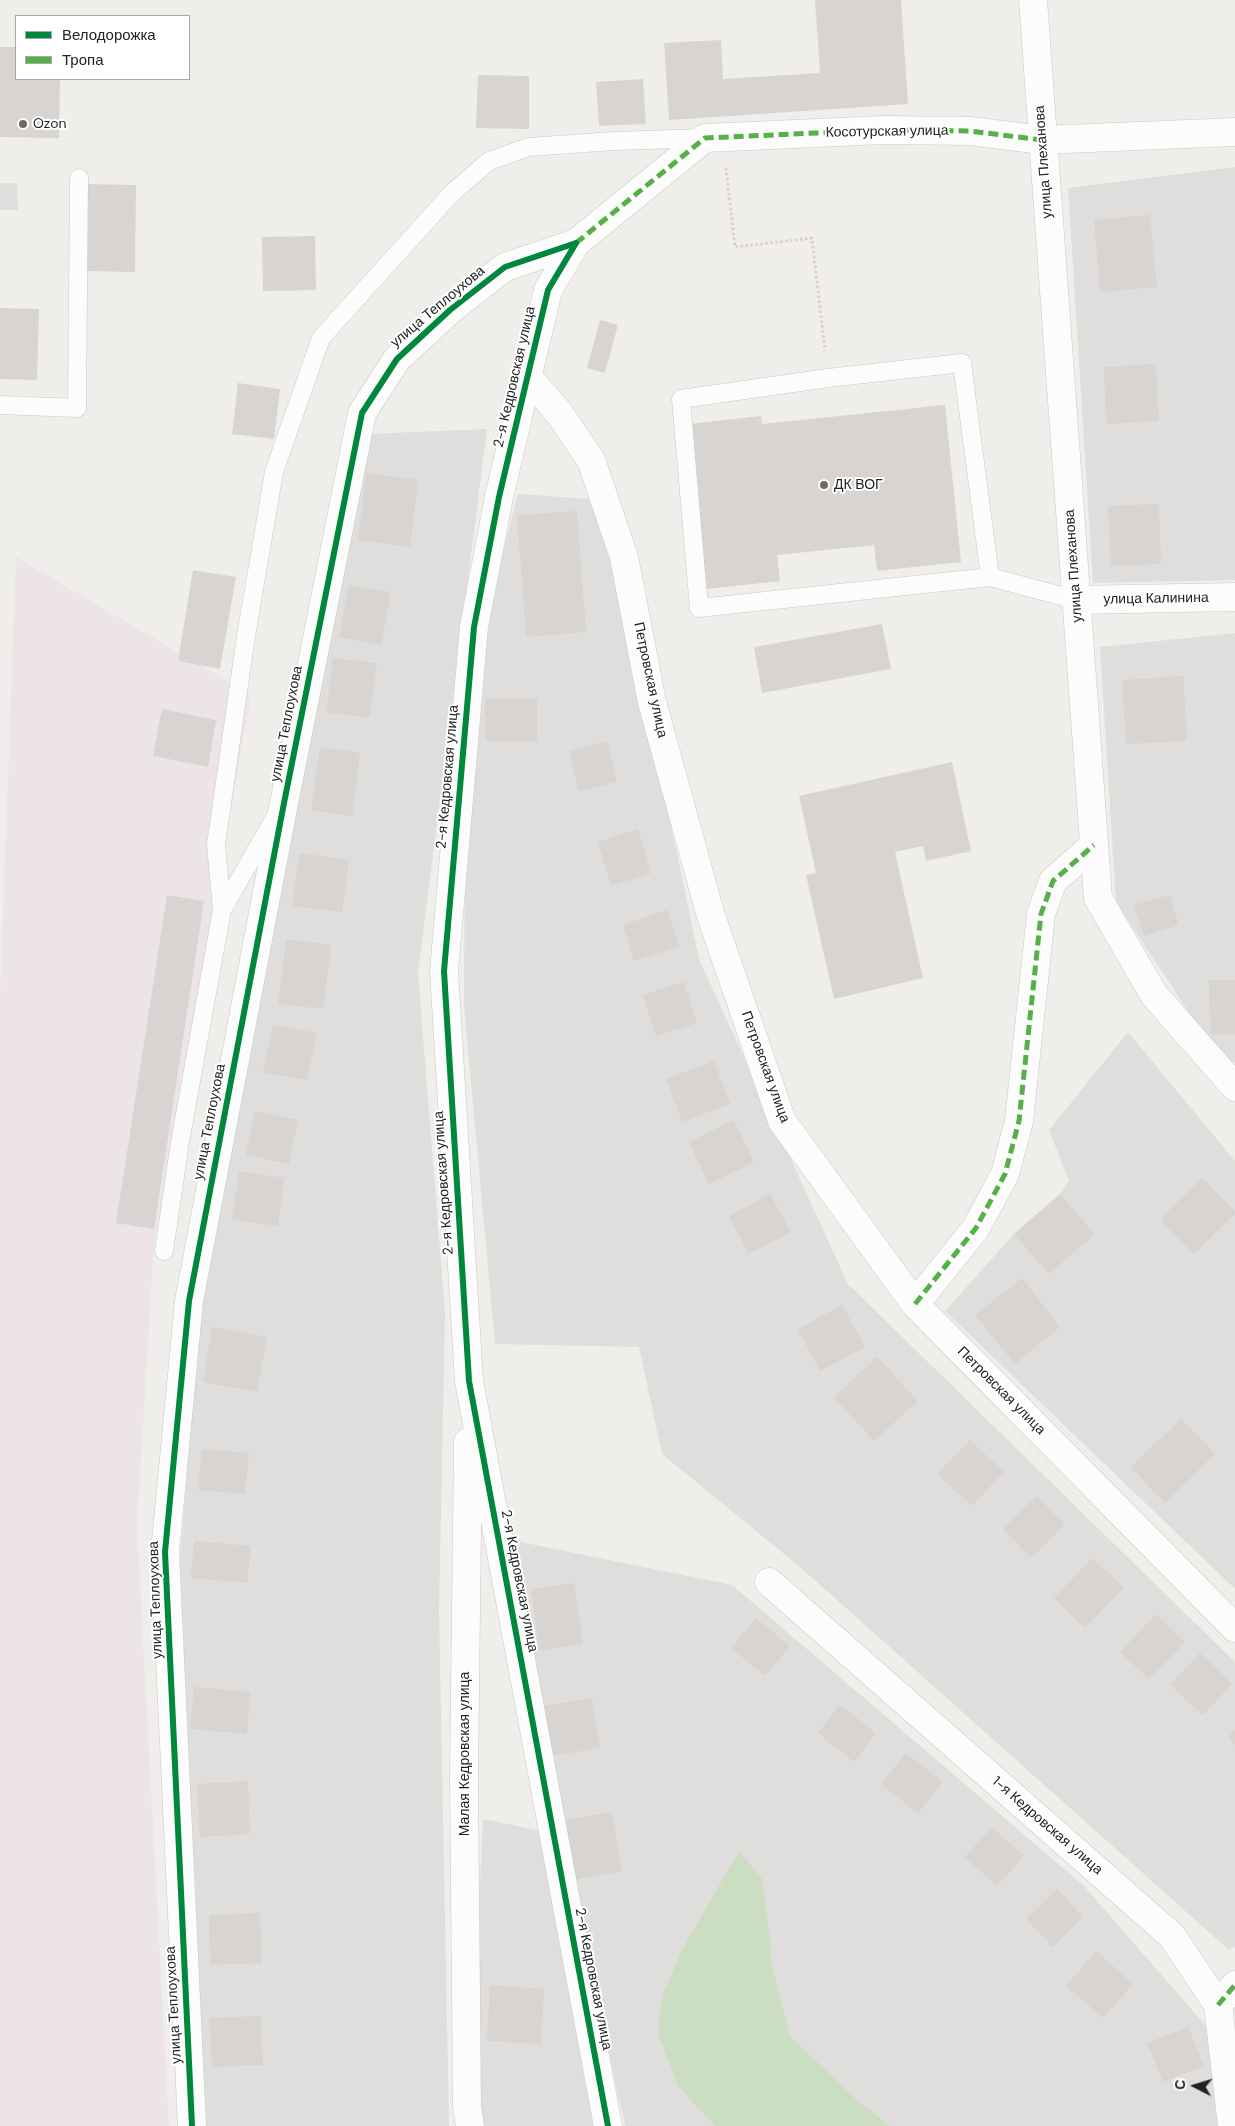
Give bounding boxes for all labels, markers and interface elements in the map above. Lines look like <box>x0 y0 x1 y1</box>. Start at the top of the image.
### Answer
legend <box>15 15 190 80</box>
text: Велодорожка <box>62 25 156 45</box>
text: Тропа <box>62 50 103 70</box>
street label: улица Плеханова <box>1032 105 1056 219</box>
place label: Ozon <box>33 116 67 132</box>
marker: Ozon <box>17 118 29 130</box>
street label: Косотурская улица <box>825 123 949 141</box>
street label: улица Теплоухова <box>387 263 489 351</box>
street label: 2-я Кедровская улица <box>491 305 539 449</box>
place label: ДК ВОГ <box>834 477 883 493</box>
marker: ДК ВОГ <box>818 479 830 491</box>
street label: улица Плеханова <box>1062 509 1086 623</box>
street label: улица Калинина <box>1103 590 1209 608</box>
street label: Петровская улица <box>630 621 670 739</box>
street label: улица Теплоухова <box>267 664 307 784</box>
street label: 2-я Кедровская улица <box>433 704 463 850</box>
street label: Петровская улица <box>737 1009 793 1125</box>
street label: улица Теплоухова <box>190 1062 230 1182</box>
street label: 2-я Кедровская улица <box>431 1110 457 1256</box>
street label: Петровская улица <box>953 1343 1049 1439</box>
street label: 2-я Кедровская улица <box>497 1508 541 1654</box>
street label: улица Теплоухова <box>146 1541 166 1659</box>
street label: Малая Кедровская улица <box>457 1672 473 1836</box>
street label: 1-я Кедровская улица <box>988 1773 1106 1879</box>
street label: 2-я Кедровская улица <box>571 1906 615 2052</box>
street label: улица Теплоухова <box>163 1946 185 2064</box>
north arrow <box>1170 2061 1220 2111</box>
text: С <box>1171 2079 1189 2091</box>

